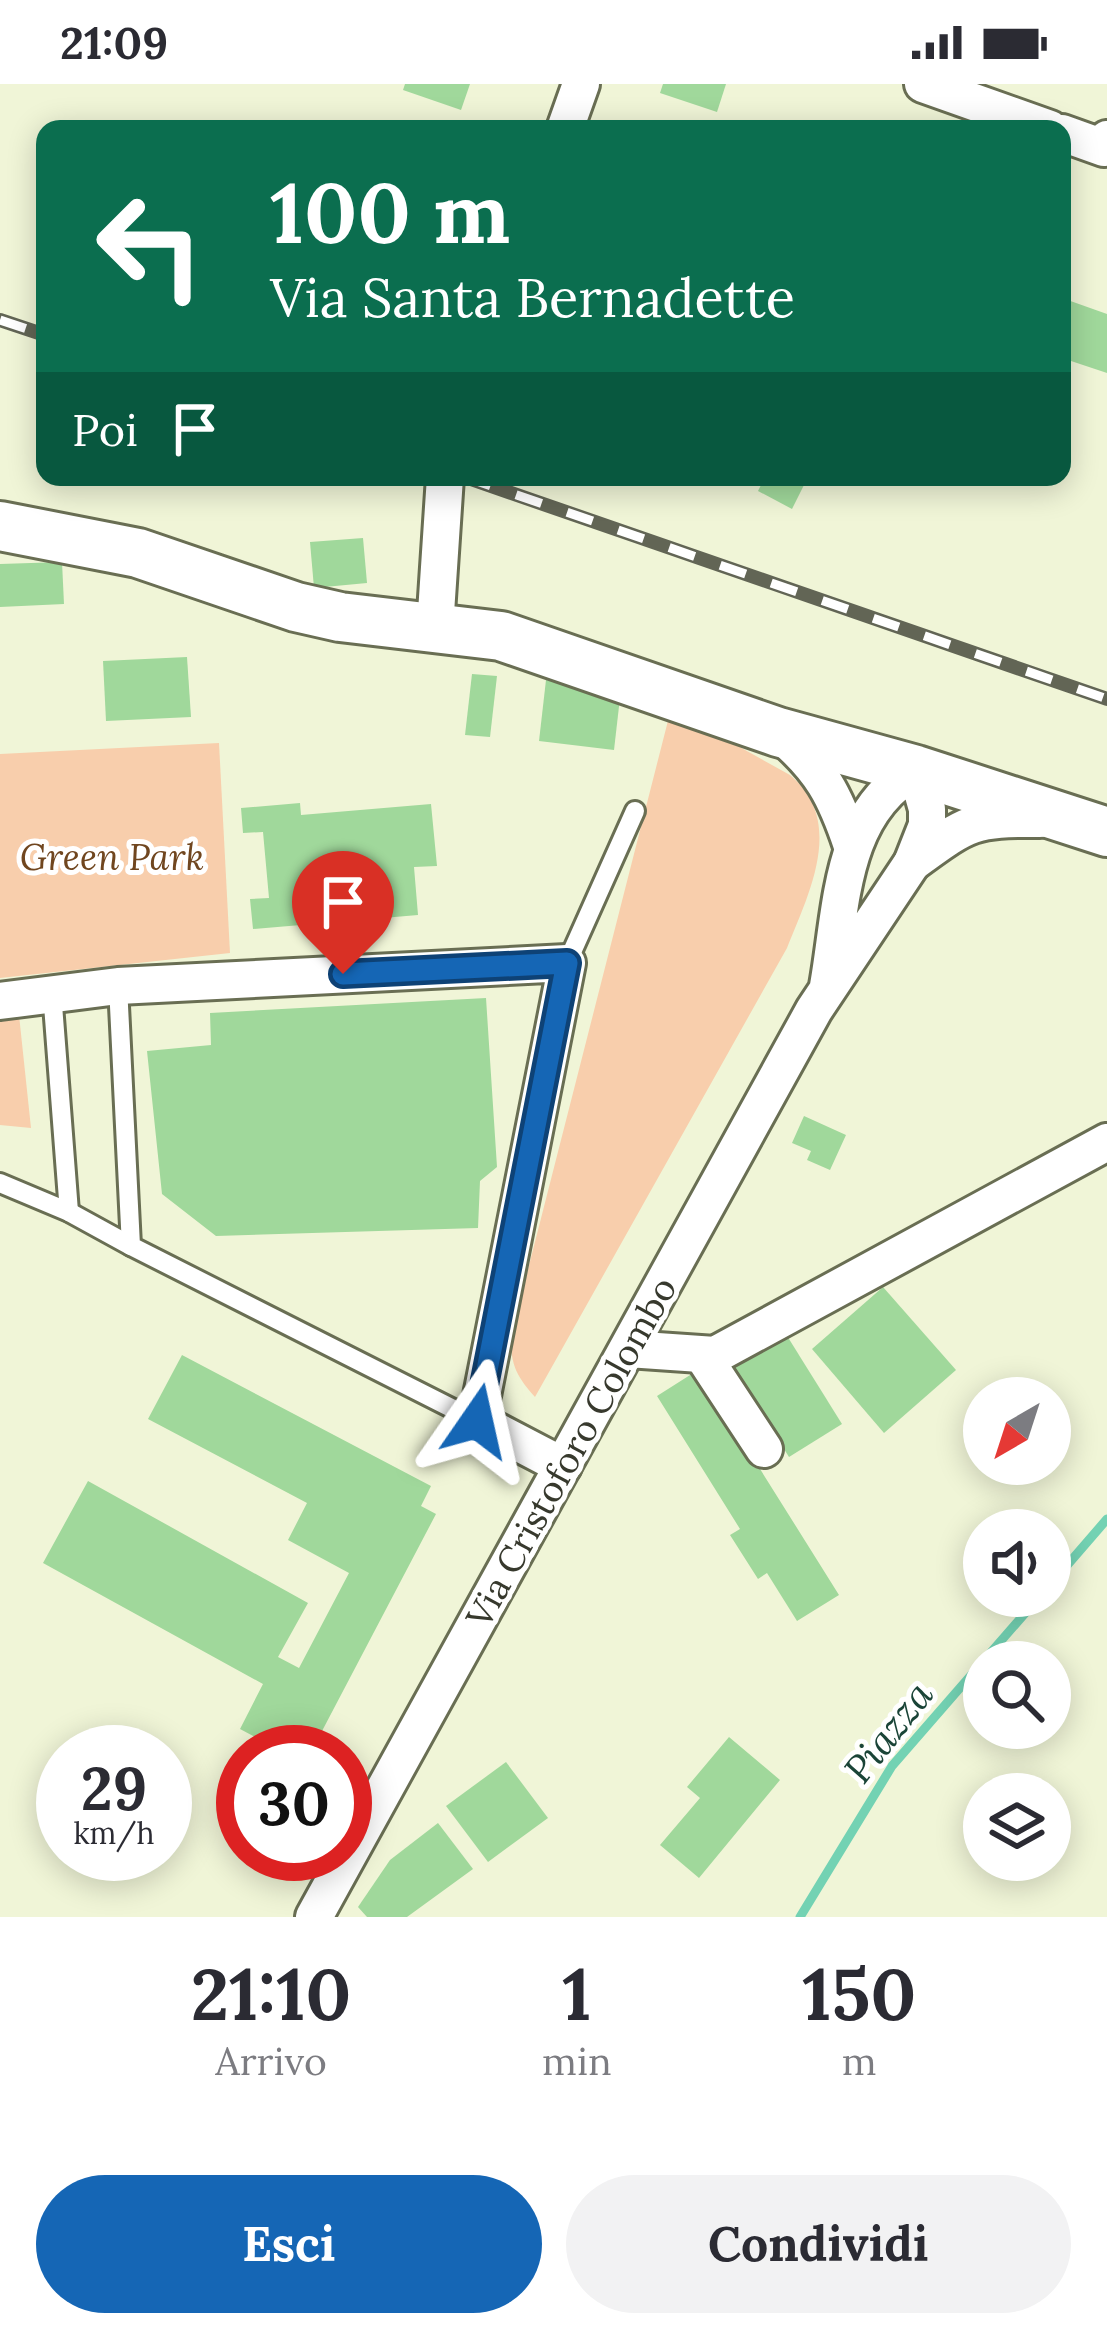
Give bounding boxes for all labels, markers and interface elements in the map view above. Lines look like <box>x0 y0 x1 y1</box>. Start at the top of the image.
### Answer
text: 21:09 <box>60 14 168 71</box>
text: 100 m <box>270 158 510 266</box>
icon: left <box>72 168 228 324</box>
text: Via Santa Bernadette <box>270 263 795 332</box>
icon: arrive <box>162 396 228 462</box>
text: Poi <box>72 401 138 458</box>
park label: Green Park <box>20 834 204 880</box>
pin <box>292 851 394 974</box>
icon: arrive <box>310 869 376 935</box>
street label: Via Cristoforo Colombo <box>455 1269 687 1636</box>
position arrow <box>414 1358 540 1484</box>
north arrow <box>963 1377 1071 1485</box>
map controls <box>963 1377 1071 1881</box>
button: sound <box>963 1509 1071 1617</box>
button: search <box>963 1641 1071 1749</box>
water label: Piazza <box>833 1671 944 1793</box>
speed limit sign: 30 <box>216 1725 372 1881</box>
text: 29 <box>81 1750 147 1826</box>
button: layers <box>963 1773 1071 1881</box>
text: km/h <box>73 1814 155 1852</box>
text: 21:10 <box>191 1948 351 2040</box>
text: 1 <box>562 1948 591 2040</box>
text: 150 <box>802 1948 916 2040</box>
text: Arrivo <box>215 2036 327 2086</box>
text: min <box>542 2036 612 2086</box>
text: m <box>842 2036 877 2086</box>
button: Esci <box>36 2175 542 2313</box>
button: Condividi <box>566 2175 1071 2313</box>

